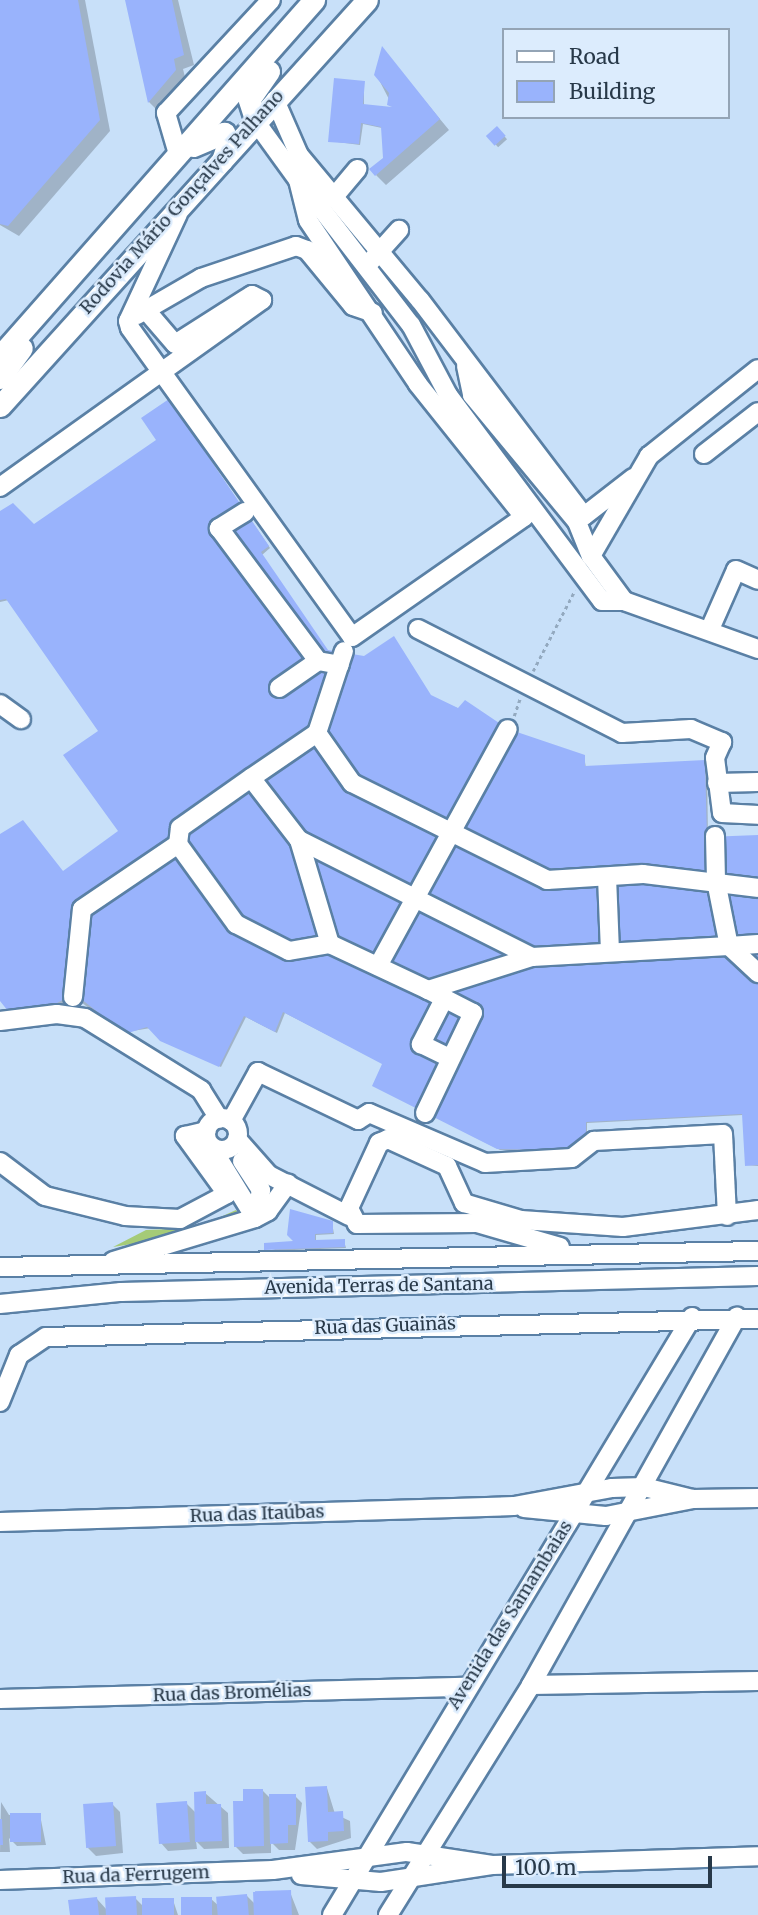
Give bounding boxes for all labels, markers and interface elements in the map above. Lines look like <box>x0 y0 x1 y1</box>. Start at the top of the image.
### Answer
legend <box>503 28 730 119</box>
text: Road <box>569 43 620 70</box>
text: Building <box>569 78 655 105</box>
street label: Rodovia Mário Gonçalves Palhano <box>76 85 288 319</box>
street label: Avenida Terras de Santana <box>264 1273 494 1299</box>
street label: Rua das Guainãs <box>314 1313 456 1339</box>
street label: Rua das Itaúbas <box>189 1501 325 1527</box>
street label: Avenida das Samambaias <box>443 1517 577 1713</box>
street label: Rua das Bromélias <box>152 1679 312 1707</box>
scale bar <box>506 1842 716 1886</box>
text: 100 m <box>515 1854 577 1881</box>
street label: Rua da Ferrugem <box>62 1862 210 1888</box>

